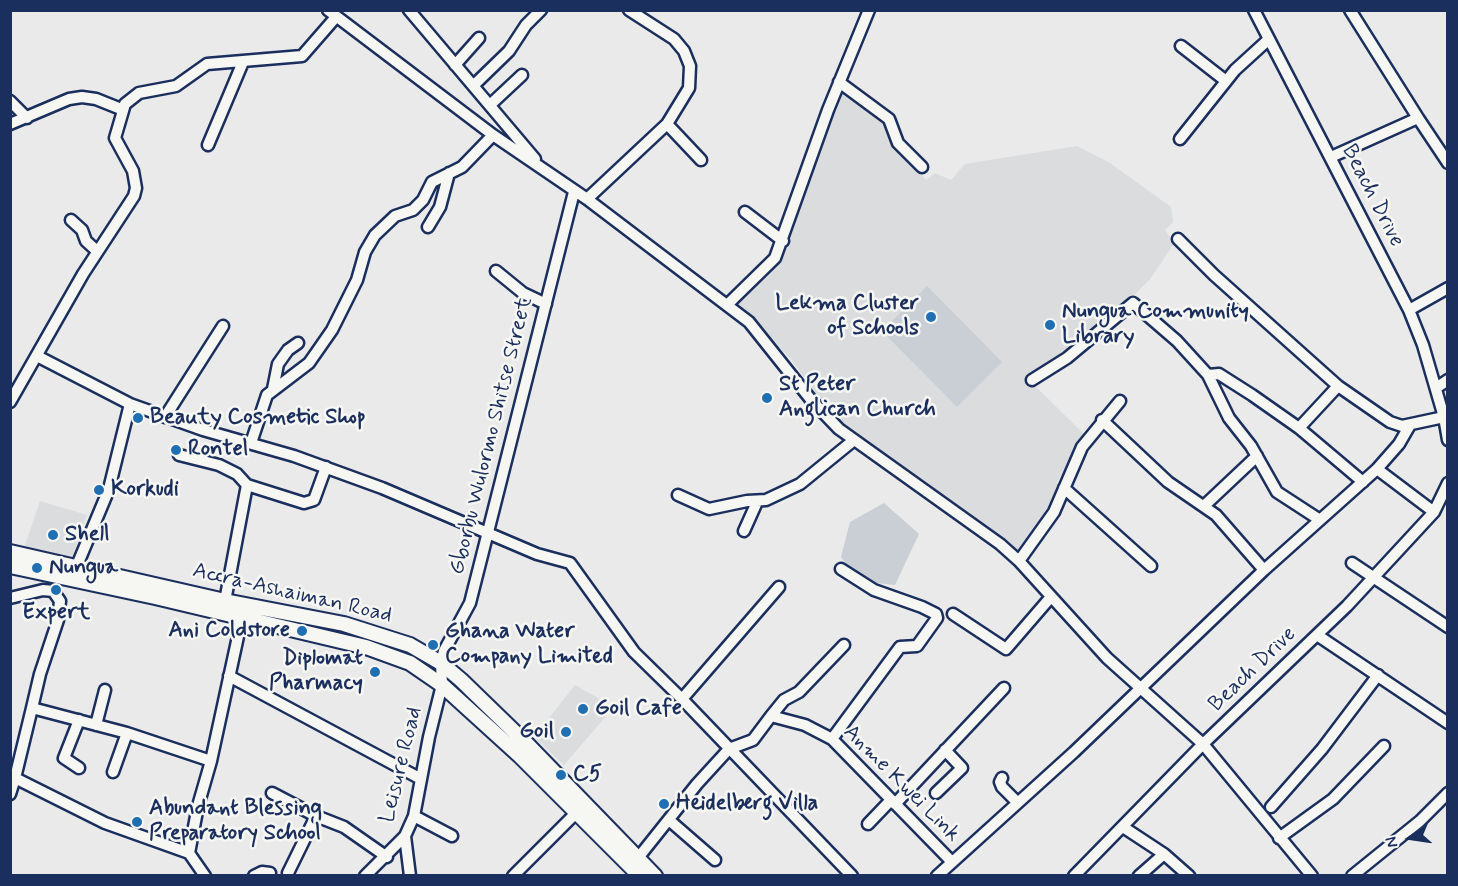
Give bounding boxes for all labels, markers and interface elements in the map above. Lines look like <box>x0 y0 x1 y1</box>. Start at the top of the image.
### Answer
street label: Beach Drive <box>1335 140 1409 252</box>
place label: Lekma Cluster of Schools <box>775 291 919 342</box>
street label: Gborbu Wulormo Shitse Street <box>445 295 539 577</box>
place label: Nungua Community Library <box>1062 299 1249 350</box>
marker: Lekma Cluster of Schools <box>924 310 938 324</box>
marker: Nungua Community Library <box>1043 318 1057 332</box>
place label: St Peter Anglican Church <box>779 372 936 424</box>
marker: St Peter Anglican Church <box>760 391 774 405</box>
place label: Beauty Cosmetic Shop <box>150 405 366 431</box>
marker: Beauty Cosmetic Shop <box>131 411 145 425</box>
place label: Rontel <box>188 437 248 463</box>
marker: Rontel <box>169 443 183 457</box>
place label: Korkudi <box>111 477 179 503</box>
marker: Korkudi <box>92 483 106 497</box>
place label: Shell <box>65 522 109 548</box>
marker: Shell <box>46 528 60 542</box>
place label: Nungua <box>49 555 118 581</box>
street label: Accra-Ashaiman Road <box>190 558 394 630</box>
marker: Nungua <box>30 561 44 575</box>
marker: Expert <box>49 583 63 597</box>
place label: Expert <box>22 600 90 626</box>
place label: Ani Coldstore <box>168 618 290 644</box>
place label: Ghana Water Company Limited <box>445 619 613 670</box>
street label: Beach Drive <box>1204 622 1302 718</box>
marker: Ani Coldstore <box>295 624 309 638</box>
marker: Ghana Water Company Limited <box>426 638 440 652</box>
place label: Diplomat Pharmacy <box>269 646 363 698</box>
marker: Diplomat Pharmacy <box>368 665 382 679</box>
place label: Goil Cafe <box>595 696 682 722</box>
marker: Goil Cafe <box>576 702 590 716</box>
street label: Leisure Road <box>375 705 429 825</box>
place label: Goil <box>520 719 554 745</box>
street label: Anme Kwei Link <box>837 720 965 848</box>
marker: Goil <box>559 725 573 739</box>
place label: C5 <box>573 762 602 788</box>
marker: C5 <box>554 768 568 782</box>
place label: Heidelberg Villa <box>676 791 818 817</box>
place label: Abundant Blessing Preparatory School <box>149 796 322 848</box>
marker: Heidelberg Villa <box>657 797 671 811</box>
north arrow <box>1380 808 1440 868</box>
marker: Abundant Blessing Preparatory School <box>130 815 144 829</box>
text: N <box>1381 835 1403 850</box>

